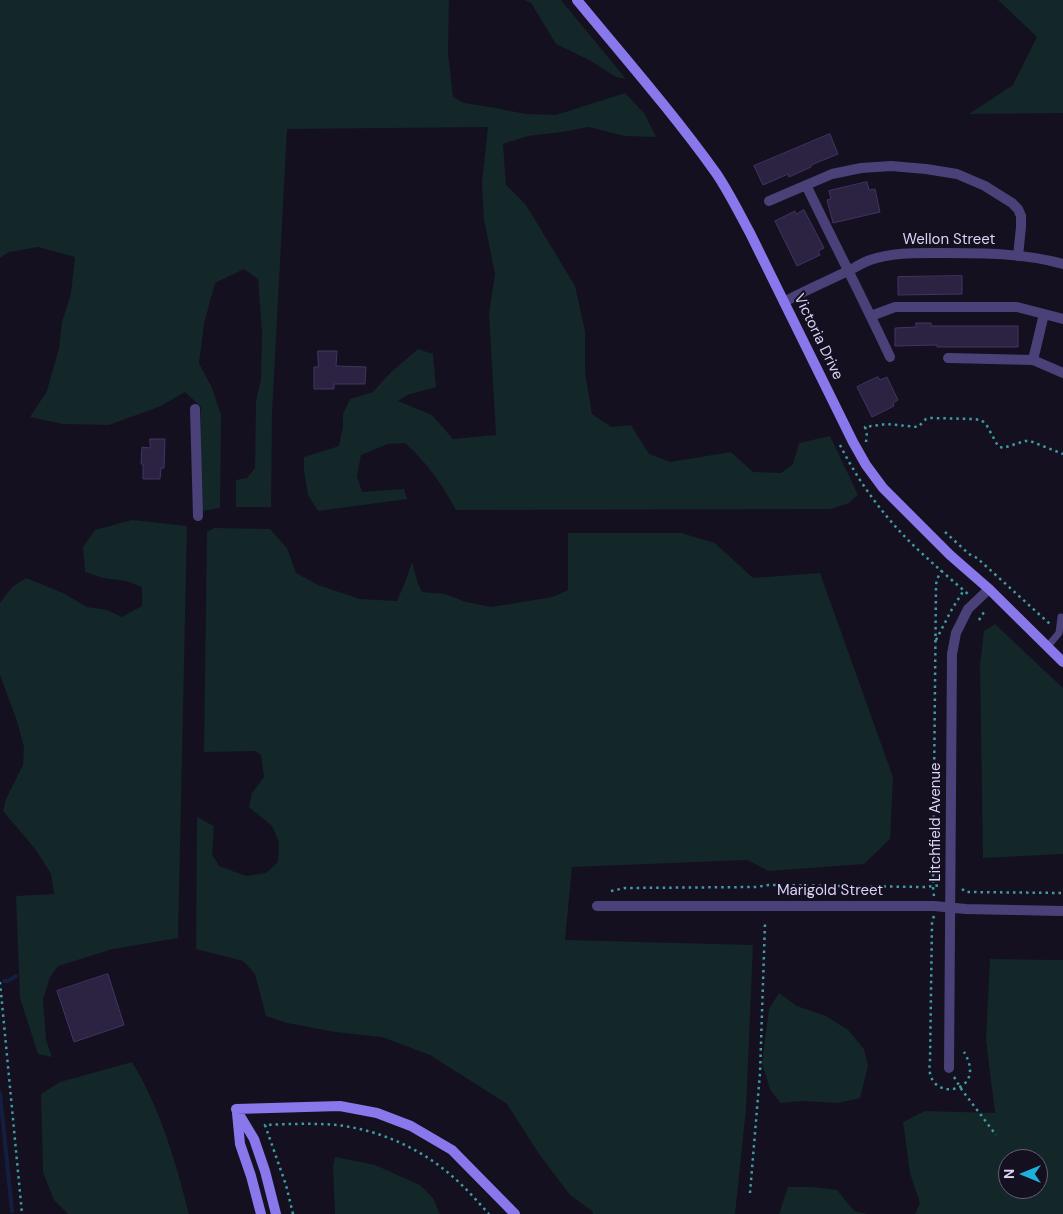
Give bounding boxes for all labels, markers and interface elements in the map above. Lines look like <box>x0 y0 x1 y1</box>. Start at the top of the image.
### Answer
street label: Wellon Street <box>903 231 995 249</box>
street label: Victoria Drive <box>789 291 847 383</box>
street label: Litchfield Avenue <box>927 762 945 882</box>
street label: Marigold Street <box>777 882 883 900</box>
north arrow <box>998 1149 1048 1199</box>
text: N <box>1000 1169 1018 1179</box>

